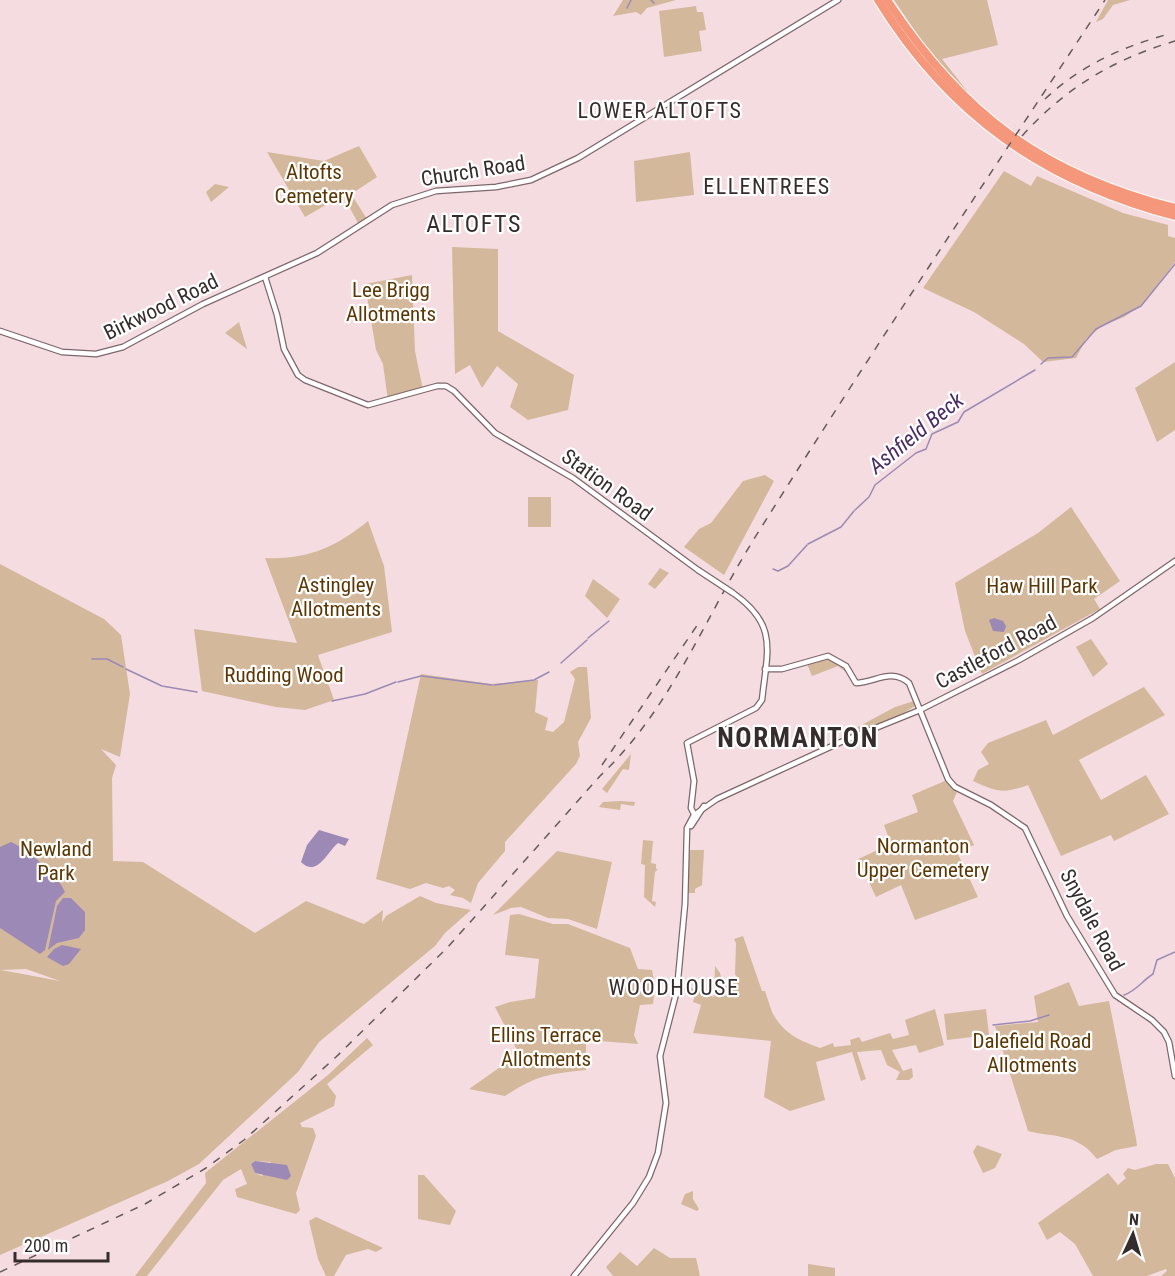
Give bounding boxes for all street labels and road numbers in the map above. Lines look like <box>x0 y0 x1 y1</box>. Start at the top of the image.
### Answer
street label: Church Road <box>419 151 527 191</box>
street label: Birkwood Road <box>100 269 222 345</box>
street label: Station Road <box>557 444 657 526</box>
street label: Castleford Road <box>932 610 1060 694</box>
street label: Snydale Road <box>1055 865 1129 975</box>

